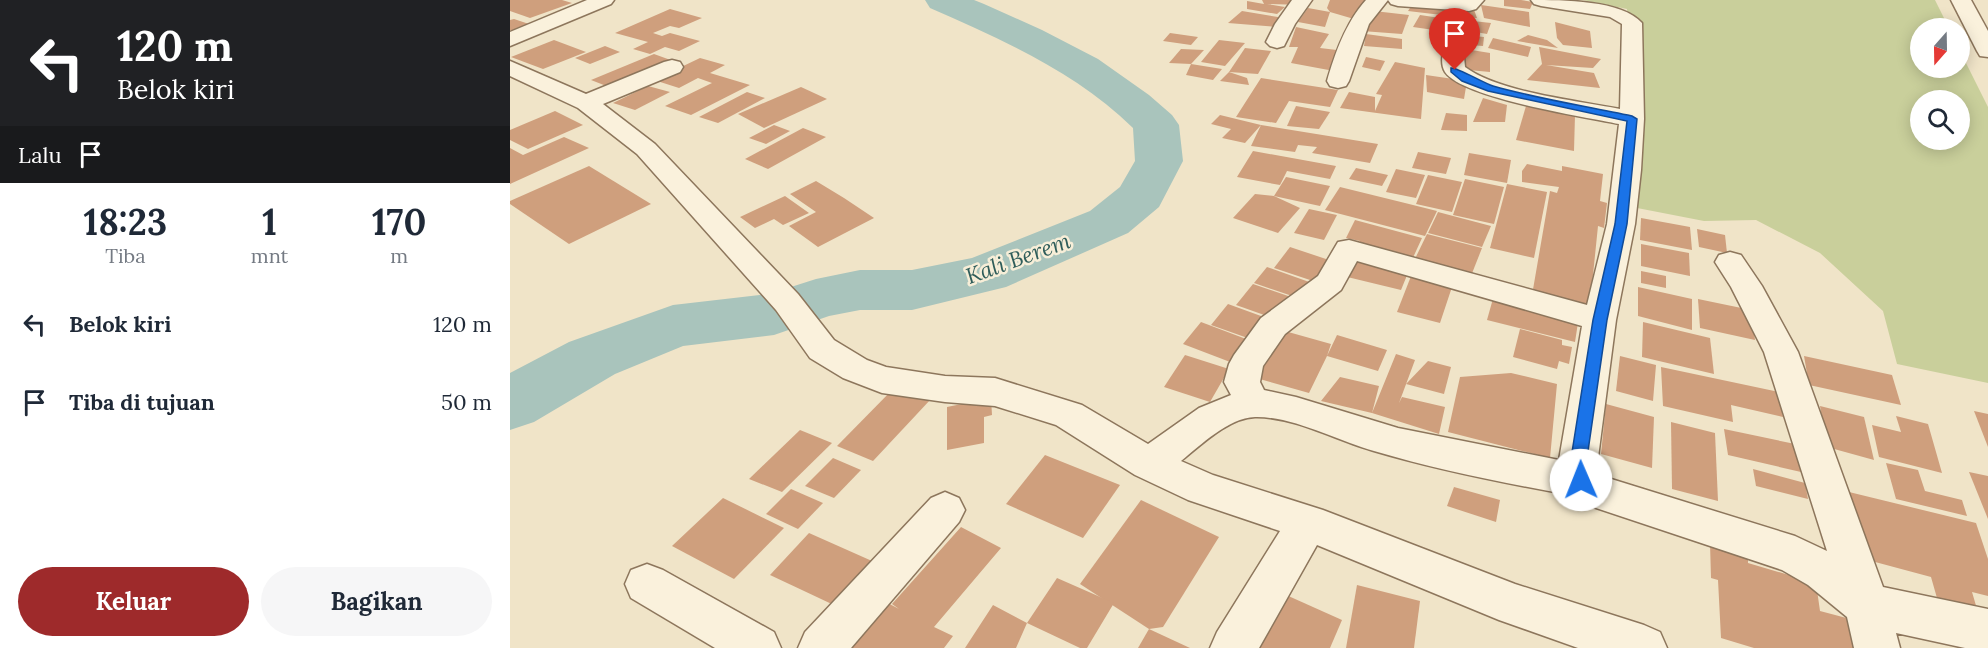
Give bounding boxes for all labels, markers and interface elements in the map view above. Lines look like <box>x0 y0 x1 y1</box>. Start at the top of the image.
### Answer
pin <box>1429 8 1480 70</box>
icon: arrive <box>1438 17 1471 50</box>
north arrow <box>1910 18 1970 78</box>
map controls <box>1910 18 1970 150</box>
text: 120 m <box>117 19 233 73</box>
icon: left <box>18 24 96 102</box>
text: Belok kiri <box>117 72 235 106</box>
button: search <box>1910 90 1970 150</box>
icon: arrive <box>74 138 107 171</box>
text: Lalu <box>18 141 62 169</box>
text: 18:23 <box>84 199 167 245</box>
text: 1 <box>262 199 277 245</box>
text: 170 <box>372 199 426 245</box>
water label: Kali Berem <box>962 226 1075 290</box>
text: Tiba <box>105 243 146 268</box>
text: mnt <box>251 243 288 268</box>
text: m <box>390 243 408 268</box>
icon: left <box>18 308 51 341</box>
text: Belok kiri <box>69 310 171 338</box>
text: 120 m <box>433 310 492 338</box>
icon: arrive <box>18 386 51 419</box>
text: Tiba di tujuan <box>69 388 215 416</box>
text: 50 m <box>441 388 492 416</box>
position arrow <box>1549 448 1613 512</box>
button: Keluar <box>18 567 249 636</box>
button: Bagikan <box>261 567 492 636</box>

